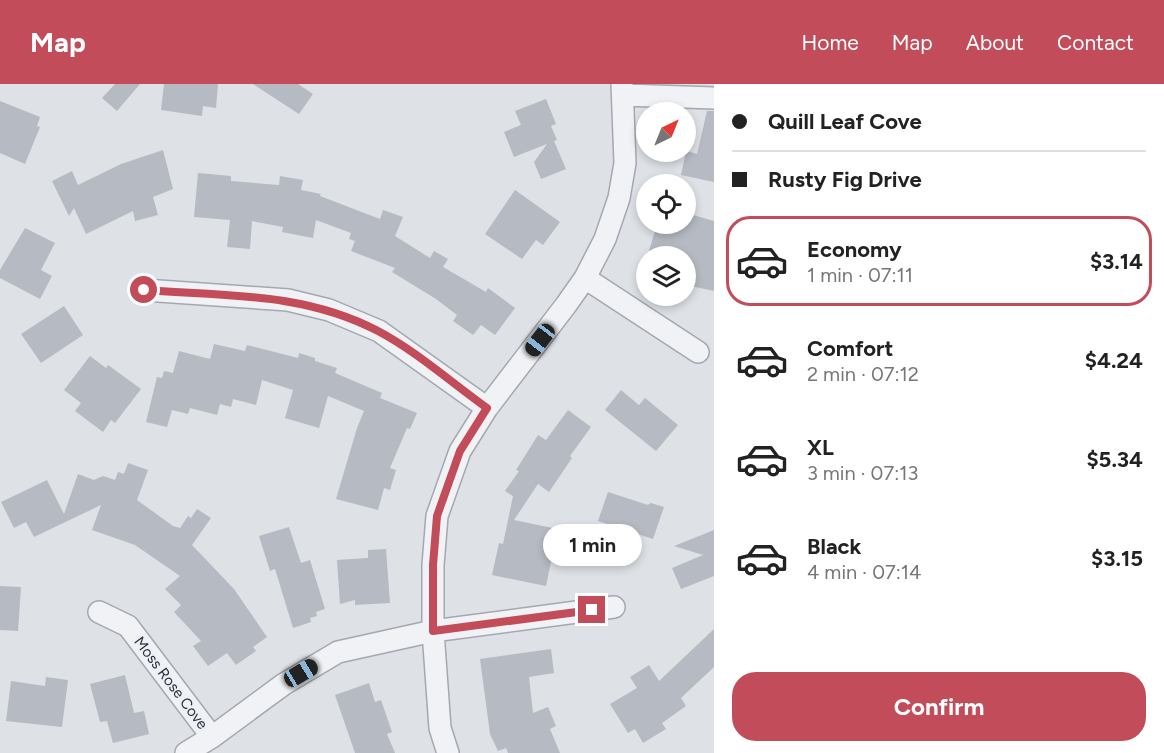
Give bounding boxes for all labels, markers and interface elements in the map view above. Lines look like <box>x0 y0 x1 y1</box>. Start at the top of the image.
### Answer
text: Map <box>30 25 86 59</box>
text: Home <box>802 30 859 55</box>
text: Map <box>892 30 933 55</box>
text: About <box>966 30 1024 55</box>
text: Contact <box>1057 30 1134 55</box>
north arrow <box>636 102 696 162</box>
map controls <box>636 102 696 306</box>
text: Quill Leaf Cove <box>768 108 922 135</box>
text: Rusty Fig Drive <box>768 166 922 193</box>
button: locate <box>636 174 696 234</box>
icon: car <box>735 234 789 288</box>
text: Economy <box>807 236 902 263</box>
button: layers <box>636 246 696 306</box>
text: $3.14 <box>1090 248 1143 275</box>
text: 1 min · 07:11 <box>807 263 913 287</box>
route start <box>130 276 157 303</box>
car <box>522 320 558 360</box>
icon: car <box>735 333 789 387</box>
text: Comfort <box>807 335 893 362</box>
text: $4.24 <box>1085 347 1143 374</box>
text: 2 min · 07:12 <box>807 362 919 386</box>
icon: car <box>735 432 789 486</box>
text: XL <box>807 434 834 461</box>
text: $5.34 <box>1086 446 1143 473</box>
text: 3 min · 07:13 <box>807 461 918 485</box>
callout: 1 min <box>542 523 642 565</box>
icon: car <box>735 531 789 585</box>
text: 1 min <box>569 533 616 557</box>
text: Black <box>807 533 861 560</box>
text: $3.15 <box>1091 545 1143 572</box>
text: 4 min · 07:14 <box>807 560 921 584</box>
route end <box>578 596 605 623</box>
street label: Moss Rose Cove <box>130 633 212 733</box>
car <box>281 656 321 690</box>
button: Confirm <box>732 672 1146 741</box>

